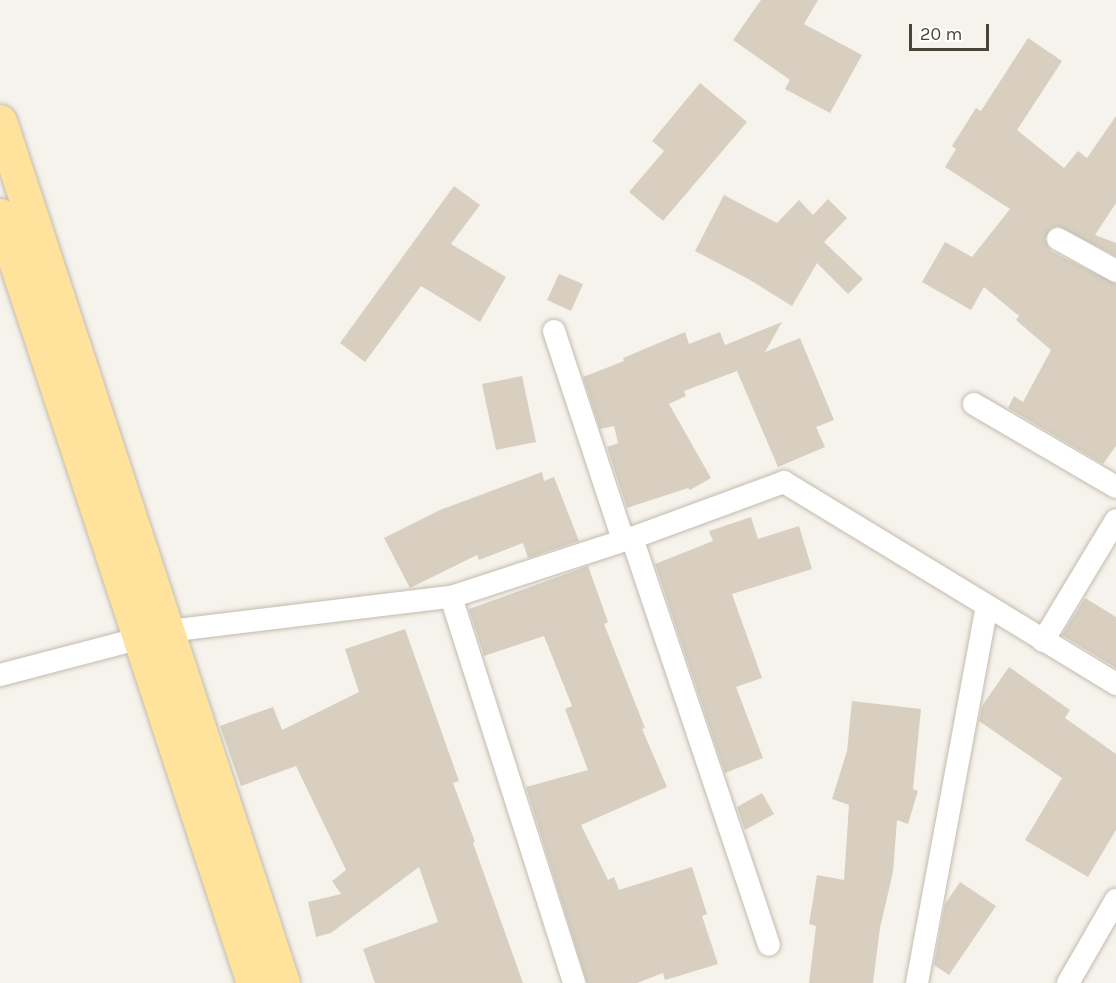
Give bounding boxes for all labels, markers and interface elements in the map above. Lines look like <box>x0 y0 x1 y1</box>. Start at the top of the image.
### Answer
scale bar <box>912 12 992 50</box>
text: 20 m <box>920 23 962 45</box>

